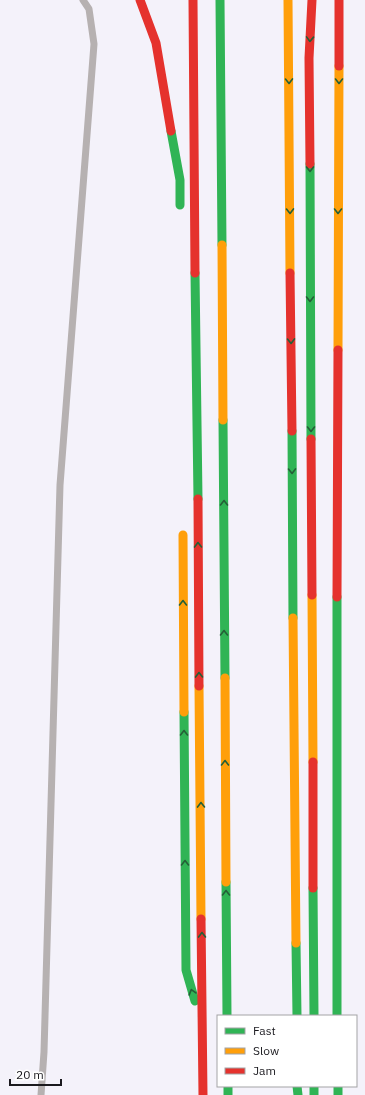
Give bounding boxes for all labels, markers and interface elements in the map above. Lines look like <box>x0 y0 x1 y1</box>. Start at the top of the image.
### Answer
one-way arrow <box>306 36 314 42</box>
one-way arrow <box>285 78 293 84</box>
one-way arrow <box>335 78 343 84</box>
one-way arrow <box>306 166 314 172</box>
one-way arrow <box>286 208 294 214</box>
one-way arrow <box>334 208 342 214</box>
one-way arrow <box>306 296 314 302</box>
one-way arrow <box>287 338 295 344</box>
one-way arrow <box>307 426 315 432</box>
one-way arrow <box>288 468 296 474</box>
one-way arrow <box>219 500 228 506</box>
one-way arrow <box>194 542 202 548</box>
one-way arrow <box>179 600 187 606</box>
one-way arrow <box>220 630 228 636</box>
one-way arrow <box>195 672 203 678</box>
one-way arrow <box>180 730 188 736</box>
one-way arrow <box>221 760 229 766</box>
one-way arrow <box>197 802 205 808</box>
one-way arrow <box>181 860 189 866</box>
one-way arrow <box>222 890 230 896</box>
one-way arrow <box>198 932 206 938</box>
one-way arrow <box>188 989 197 996</box>
legend <box>217 1015 357 1087</box>
text: Fast <box>253 1023 276 1038</box>
text: Slow <box>253 1043 279 1058</box>
scale bar <box>10 1061 61 1087</box>
text: Jam <box>253 1063 276 1078</box>
text: 20 m <box>16 1067 44 1082</box>

